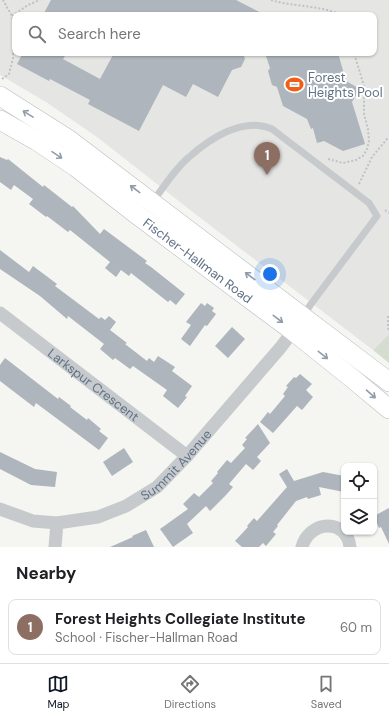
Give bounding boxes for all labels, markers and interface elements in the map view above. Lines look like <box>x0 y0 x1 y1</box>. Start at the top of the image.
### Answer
search box <box>12 12 377 56</box>
icon: search <box>26 23 48 45</box>
text: Search here <box>58 24 141 44</box>
place label: Forest Heights Pool <box>308 69 383 101</box>
sports icon: Forest Heights Pool <box>285 74 305 94</box>
one-way arrow <box>23 110 34 118</box>
pin: 1 <box>254 142 280 175</box>
one-way arrow <box>51 151 63 159</box>
one-way arrow <box>129 185 140 193</box>
street label: Fischer-Hallman Road <box>140 214 256 307</box>
your location <box>260 264 280 284</box>
one-way arrow <box>244 272 255 280</box>
one-way arrow <box>272 315 283 324</box>
street label: Larkspur Crescent <box>44 345 143 425</box>
one-way arrow <box>318 350 329 359</box>
one-way arrow <box>366 389 377 398</box>
street label: Summit Avenue <box>137 426 215 504</box>
map controls <box>341 463 377 535</box>
button: locate <box>341 463 377 499</box>
button: layers <box>341 499 377 535</box>
text: Nearby <box>16 562 76 584</box>
text: Forest Heights Collegiate Institute <box>55 609 305 629</box>
text: 1 <box>28 619 32 636</box>
text: 60 m <box>340 619 372 636</box>
text: School · Fischer-Hallman Road <box>55 629 238 646</box>
tab: Map <box>47 673 70 711</box>
tab: Directions <box>164 673 216 711</box>
tab: Saved <box>311 673 342 711</box>

